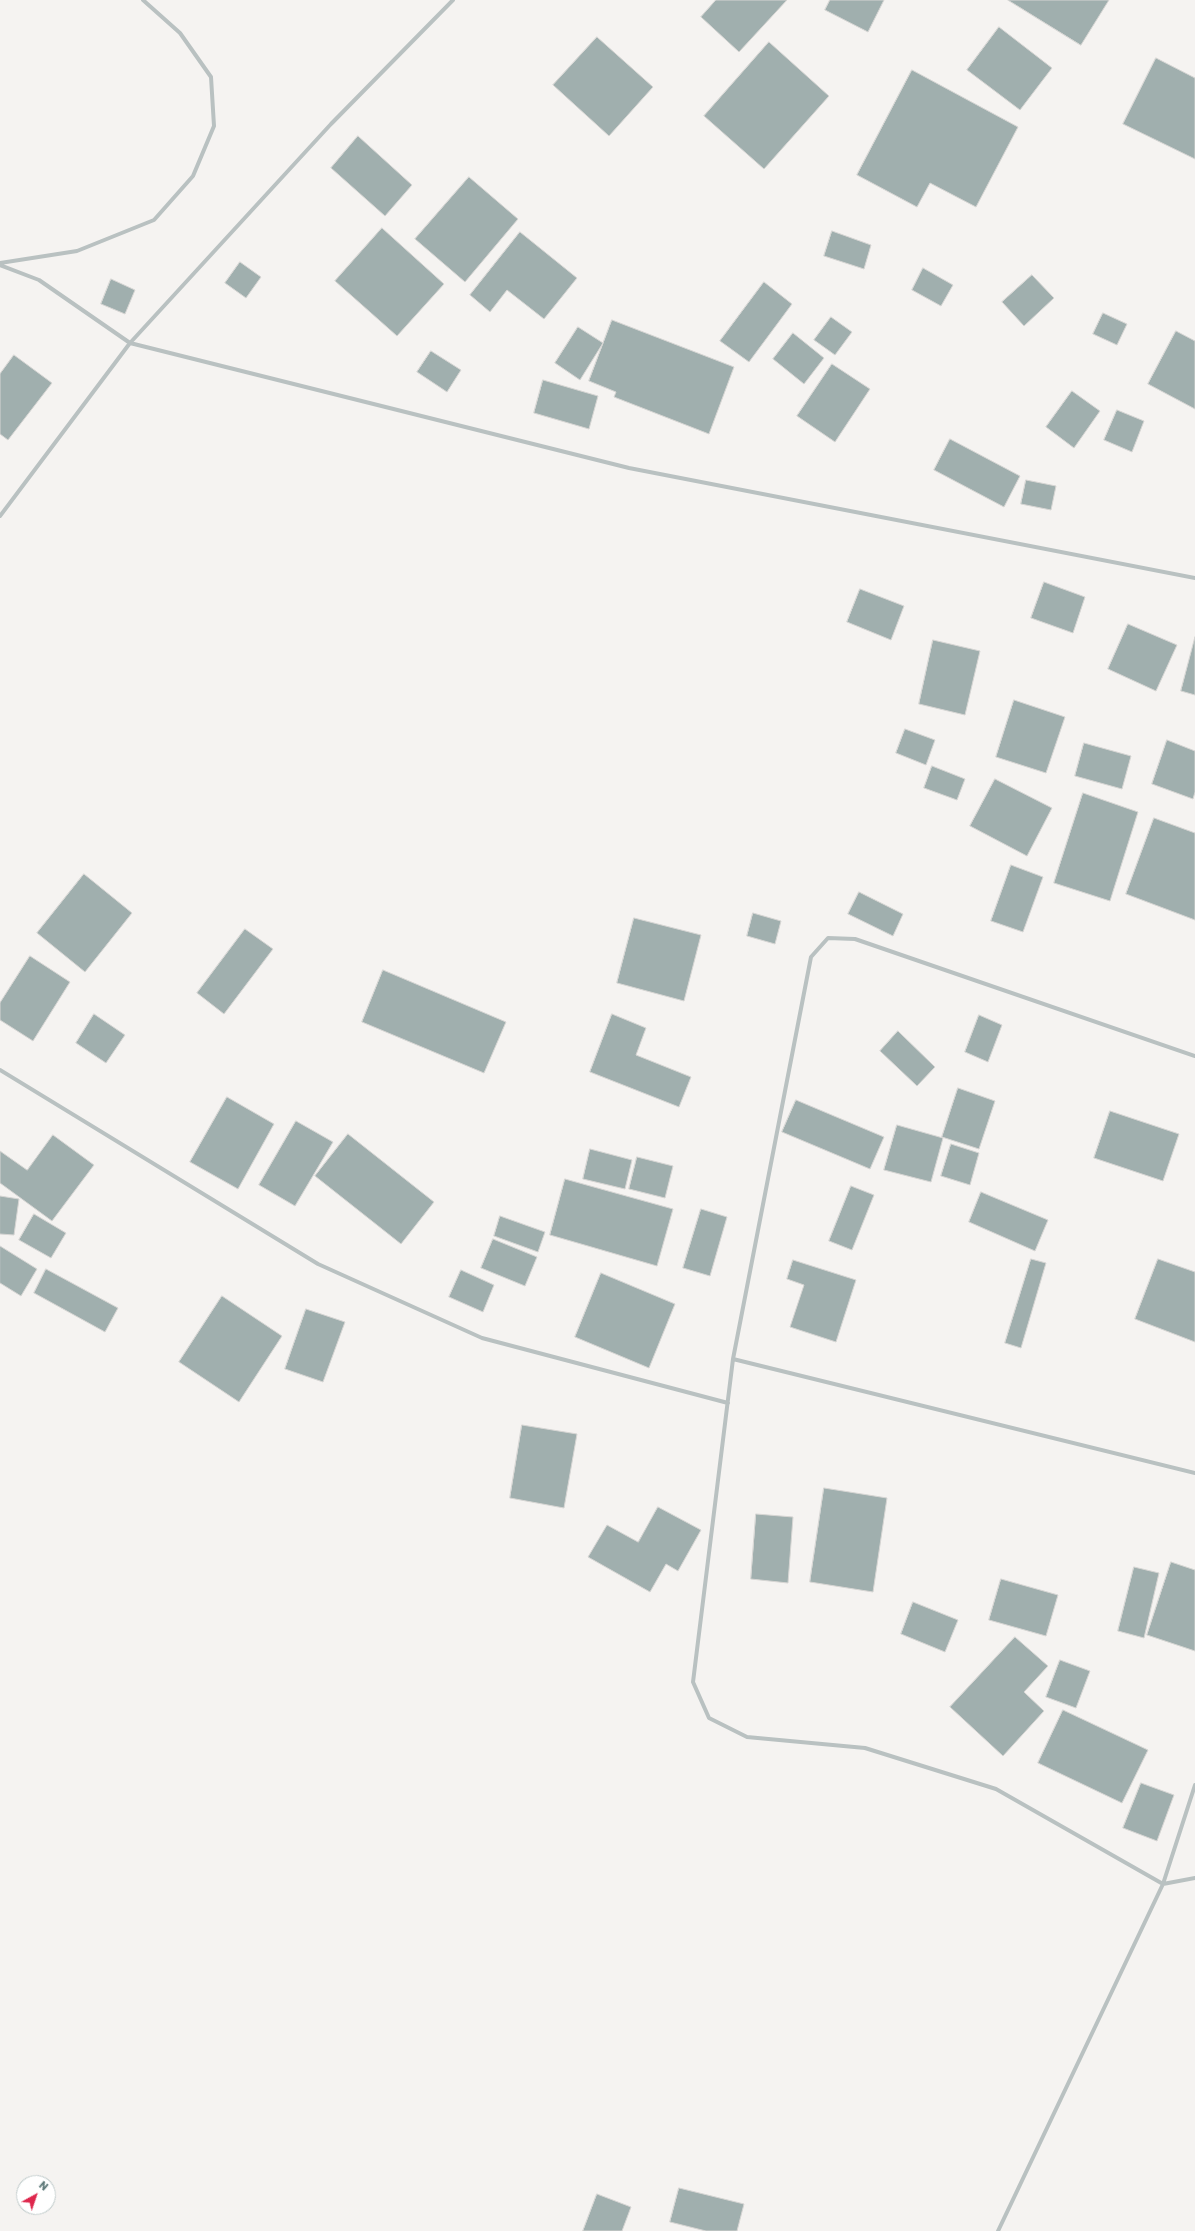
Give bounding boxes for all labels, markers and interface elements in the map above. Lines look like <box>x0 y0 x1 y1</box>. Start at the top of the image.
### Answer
north arrow <box>16 2175 56 2215</box>
text: N <box>36 2179 51 2194</box>

